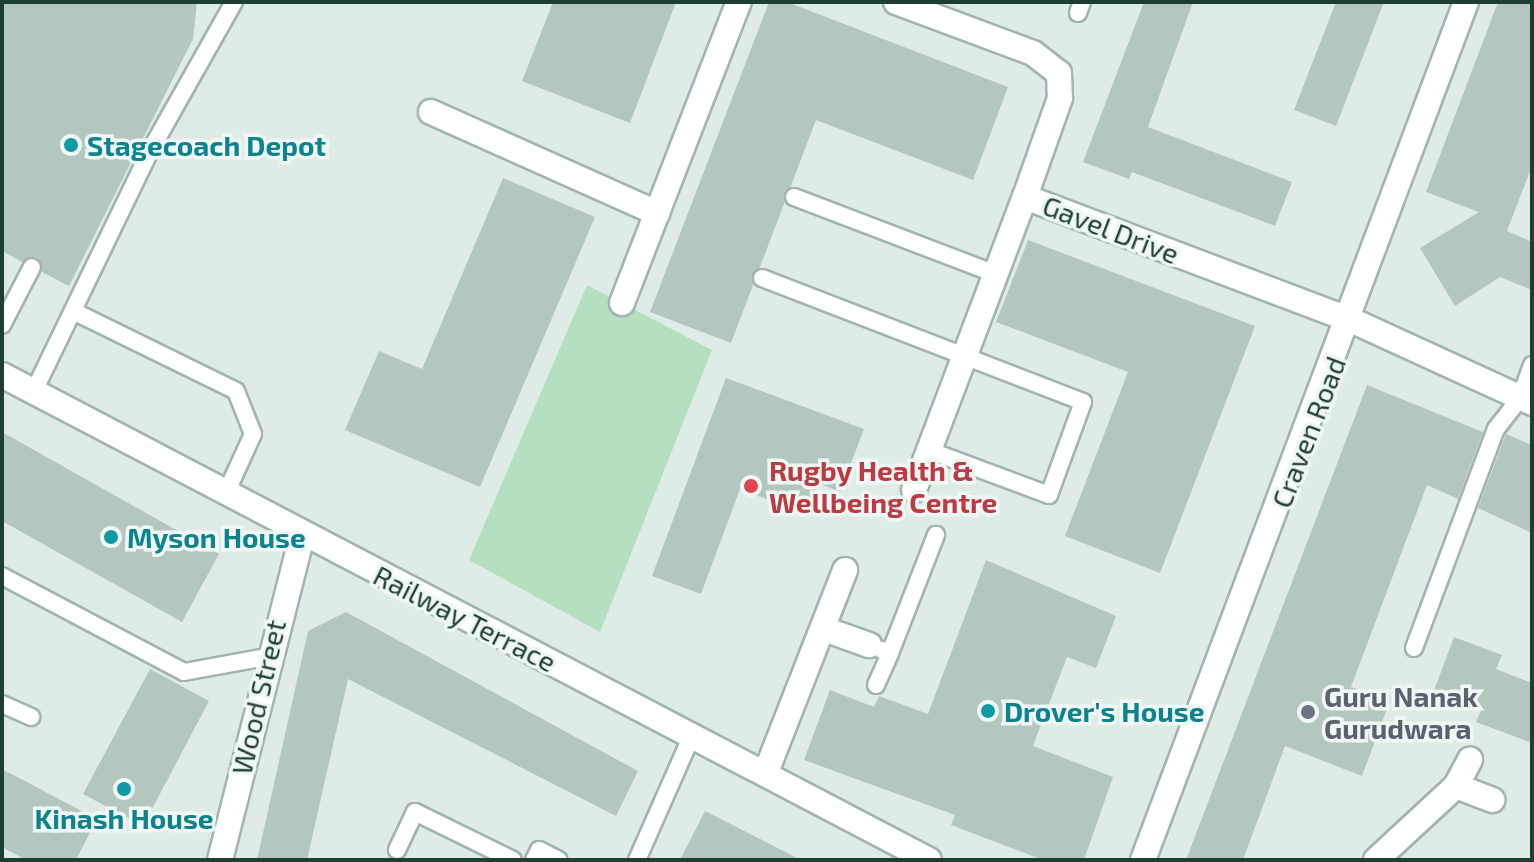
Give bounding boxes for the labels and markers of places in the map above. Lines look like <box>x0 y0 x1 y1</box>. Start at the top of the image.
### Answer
place label: Stagecoach Depot <box>87 128 326 162</box>
marker: Stagecoach Depot <box>62 136 80 154</box>
place label: Rugby Health & Wellbeing Centre <box>769 453 997 519</box>
marker: Rugby Health & Wellbeing Centre <box>740 475 762 497</box>
place label: Myson House <box>127 520 306 554</box>
marker: Myson House <box>102 528 120 546</box>
place label: Guru Nanak Gurudwara <box>1324 679 1478 745</box>
place label: Drover's House <box>1004 694 1204 728</box>
marker: Drover's House <box>979 702 997 720</box>
marker: Guru Nanak Gurudwara <box>1299 703 1317 721</box>
marker: Kinash House <box>115 780 133 798</box>
place label: Kinash House <box>34 801 214 835</box>

